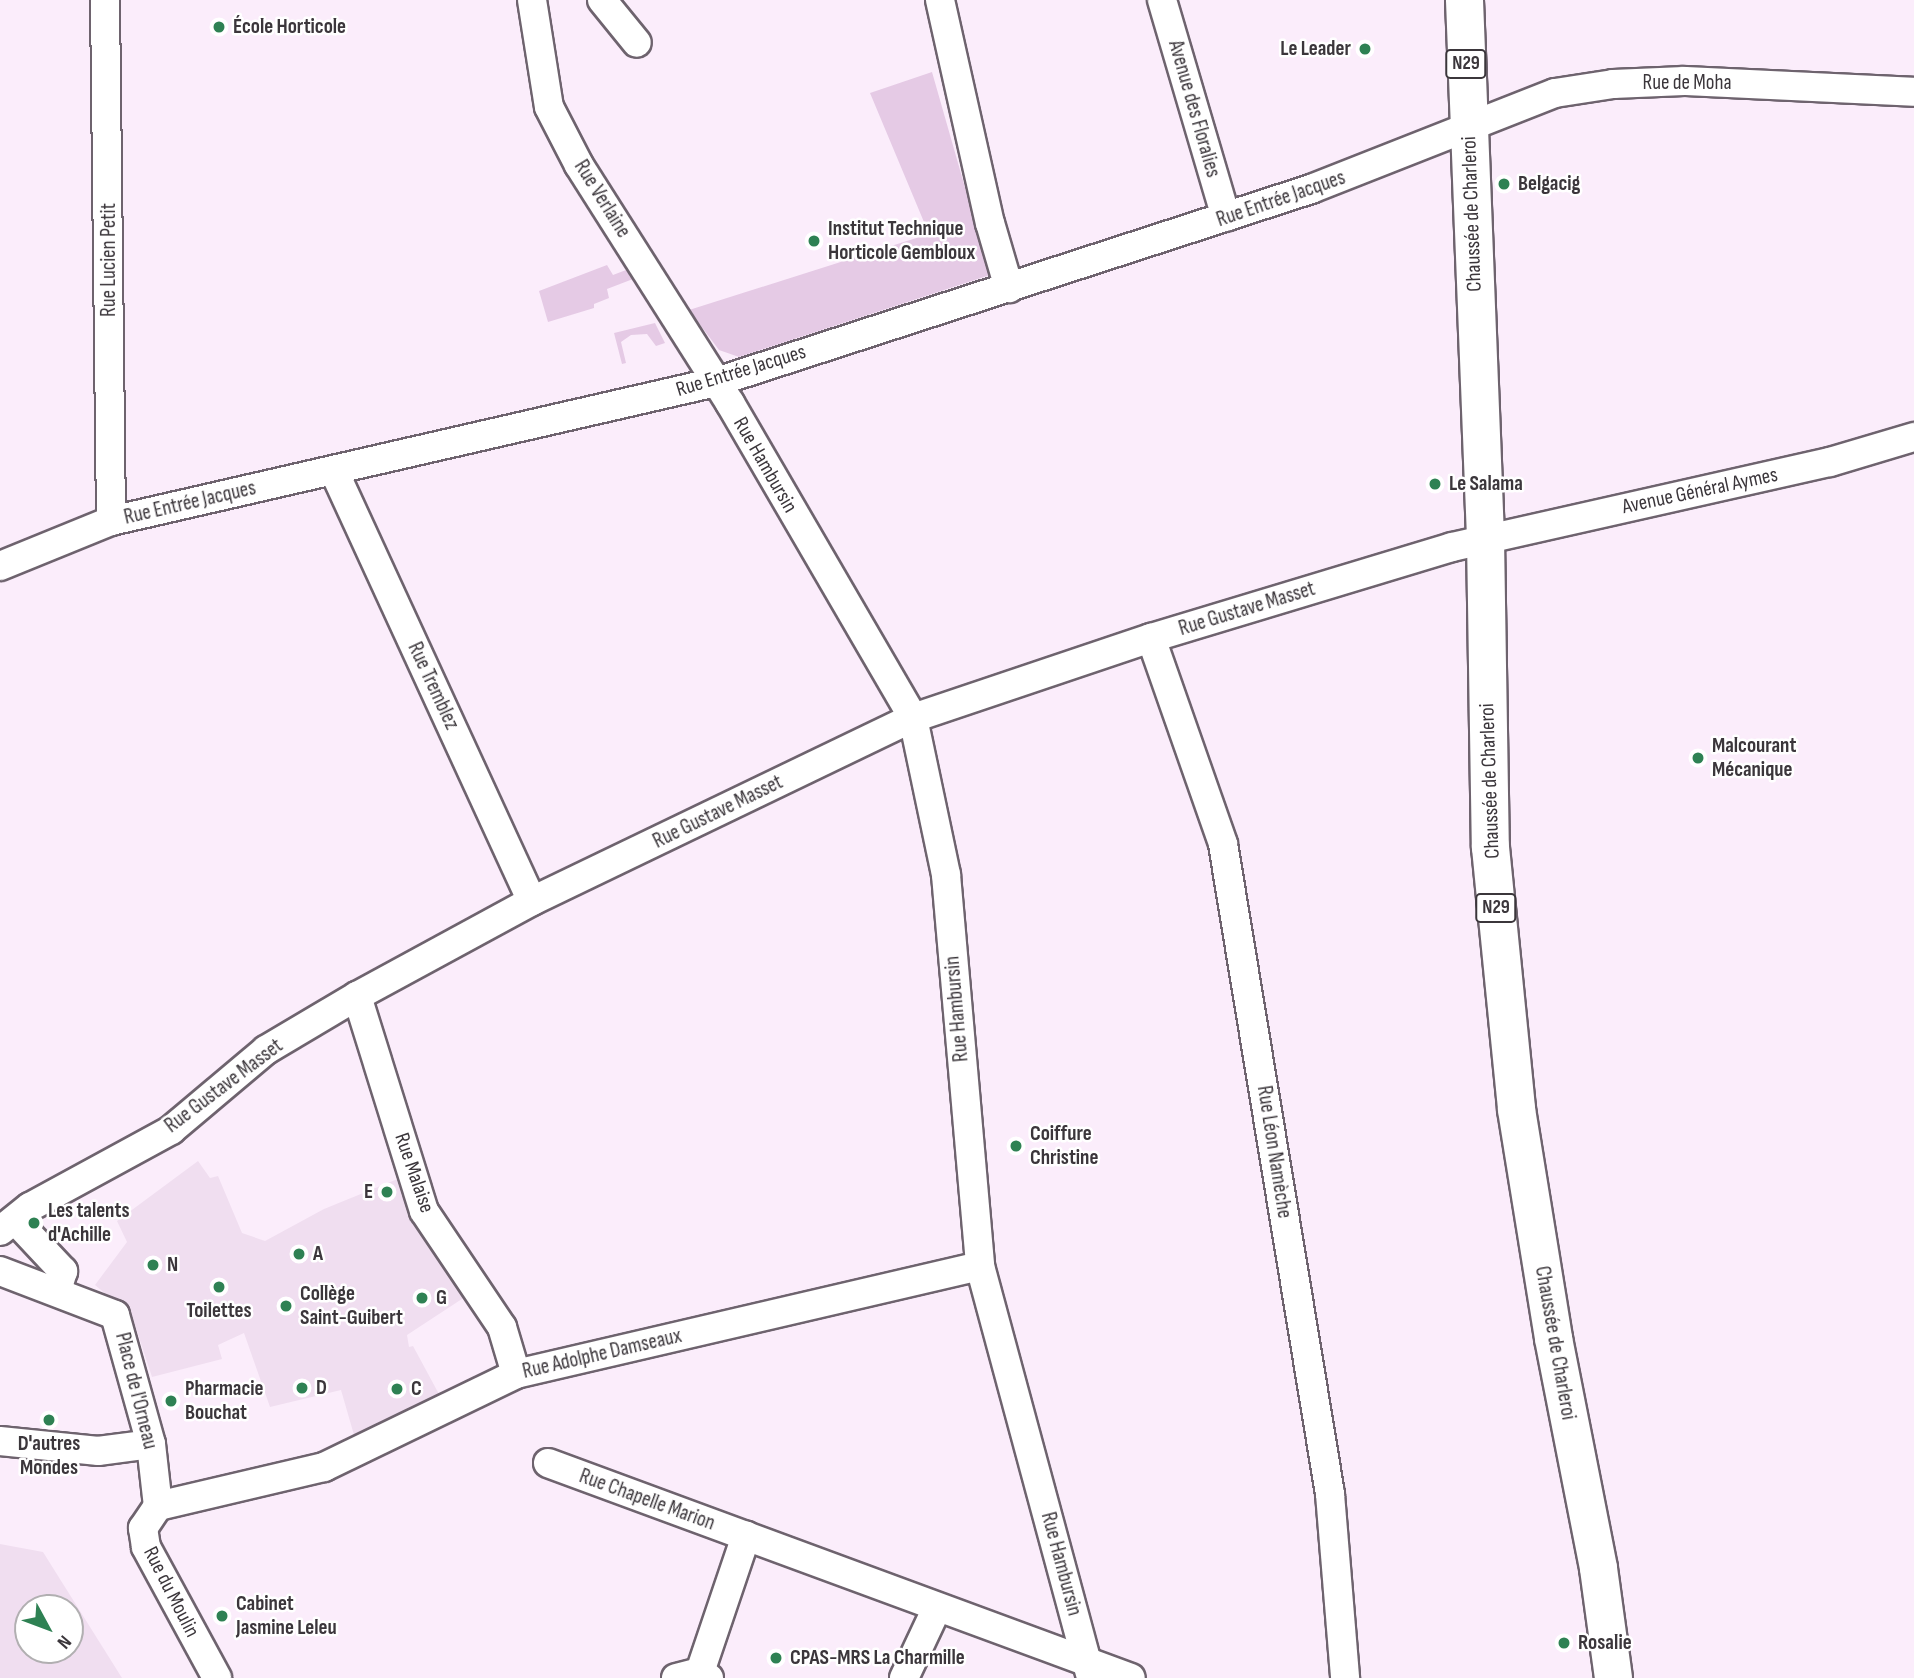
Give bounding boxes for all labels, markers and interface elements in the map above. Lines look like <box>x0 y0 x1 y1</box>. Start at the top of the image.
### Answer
place label: École Horticole <box>233 14 346 40</box>
marker: École Horticole <box>211 19 227 35</box>
place label: Le Leader <box>1280 36 1351 62</box>
street label: Avenue des Floralies <box>1162 38 1226 180</box>
marker: Le Leader <box>1357 41 1373 57</box>
road number: N29 <box>1445 48 1487 80</box>
street label: Rue de Moha <box>1642 70 1732 96</box>
street label: Chaussée de Charleroi <box>1457 136 1487 292</box>
street label: Rue Verlaine <box>568 155 636 243</box>
street label: Rue Entrée Jacques <box>1213 165 1349 233</box>
place label: Belgacig <box>1518 171 1580 197</box>
marker: Belgacig <box>1496 176 1512 192</box>
street label: Rue Lucien Petit <box>96 203 122 317</box>
place label: Institut Technique Horticole Gembloux <box>828 216 975 266</box>
marker: Institut Technique Horticole Gembloux <box>806 233 822 249</box>
street label: Rue Entrée Jacques <box>673 339 809 403</box>
street label: Rue Hambursin <box>728 413 802 517</box>
street label: Avenue Général Aymes <box>1620 462 1780 520</box>
place label: Le Salama <box>1449 471 1523 497</box>
street label: Rue Entrée Jacques <box>122 476 258 530</box>
marker: Le Salama <box>1427 476 1443 492</box>
street label: Rue Gustave Masset <box>1176 576 1318 642</box>
street label: Rue Tremblez <box>402 638 464 734</box>
street label: Chaussée de Charleroi <box>1475 703 1505 859</box>
place label: Malcourant Mécanique <box>1712 733 1796 783</box>
marker: Malcourant Mécanique <box>1690 750 1706 766</box>
street label: Rue Gustave Masset <box>649 770 787 854</box>
road number: N29 <box>1475 893 1517 924</box>
street label: Rue Hambursin <box>940 955 974 1063</box>
street label: Rue Gustave Masset <box>160 1033 288 1139</box>
street label: Rue Léon Namèche <box>1251 1084 1297 1220</box>
place label: Coiffure Christine <box>1030 1121 1098 1171</box>
street label: Rue Malaise <box>389 1130 439 1216</box>
marker: Coiffure Christine <box>1008 1138 1024 1154</box>
place label: E <box>364 1179 373 1205</box>
marker: E <box>379 1184 395 1200</box>
place label: Les talents d'Achille <box>48 1198 130 1248</box>
marker: Les talents d'Achille <box>26 1215 42 1231</box>
place label: A <box>313 1241 323 1267</box>
marker: A <box>291 1246 307 1262</box>
place label: N <box>167 1252 178 1278</box>
marker: N <box>145 1257 161 1273</box>
street label: Chaussée de Charleroi <box>1529 1264 1581 1422</box>
marker: Toilettes <box>211 1279 227 1295</box>
place label: Collège Saint-Guibert <box>300 1281 403 1331</box>
place label: G <box>436 1285 447 1311</box>
marker: G <box>414 1290 430 1306</box>
place label: Toilettes <box>186 1298 252 1324</box>
marker: Collège Saint-Guibert <box>278 1298 294 1314</box>
street label: Rue Adolphe Damseaux <box>520 1323 684 1385</box>
street label: Place de l'Orneau <box>109 1330 163 1452</box>
place label: D <box>316 1375 327 1401</box>
place label: Pharmacie Bouchat <box>185 1376 264 1426</box>
place label: C <box>411 1376 422 1402</box>
marker: D <box>294 1380 310 1396</box>
marker: C <box>389 1381 405 1397</box>
marker: Pharmacie Bouchat <box>163 1393 179 1409</box>
marker: D'autres Mondes <box>41 1412 57 1428</box>
place label: D'autres Mondes <box>18 1431 80 1481</box>
street label: Rue Chapelle Marion <box>576 1464 718 1536</box>
street label: Rue Hambursin <box>1035 1509 1087 1619</box>
street label: Rue du Moulin <box>137 1542 205 1642</box>
place label: Cabinet Jasmine Leleu <box>236 1591 337 1641</box>
north arrow <box>14 1594 84 1664</box>
marker: Cabinet Jasmine Leleu <box>214 1608 230 1624</box>
text: N <box>52 1630 76 1653</box>
place label: Rosalie <box>1578 1630 1632 1656</box>
marker: Rosalie <box>1556 1635 1572 1651</box>
place label: CPAS-MRS La Charmille <box>790 1645 965 1671</box>
marker: CPAS-MRS La Charmille <box>768 1650 784 1666</box>

